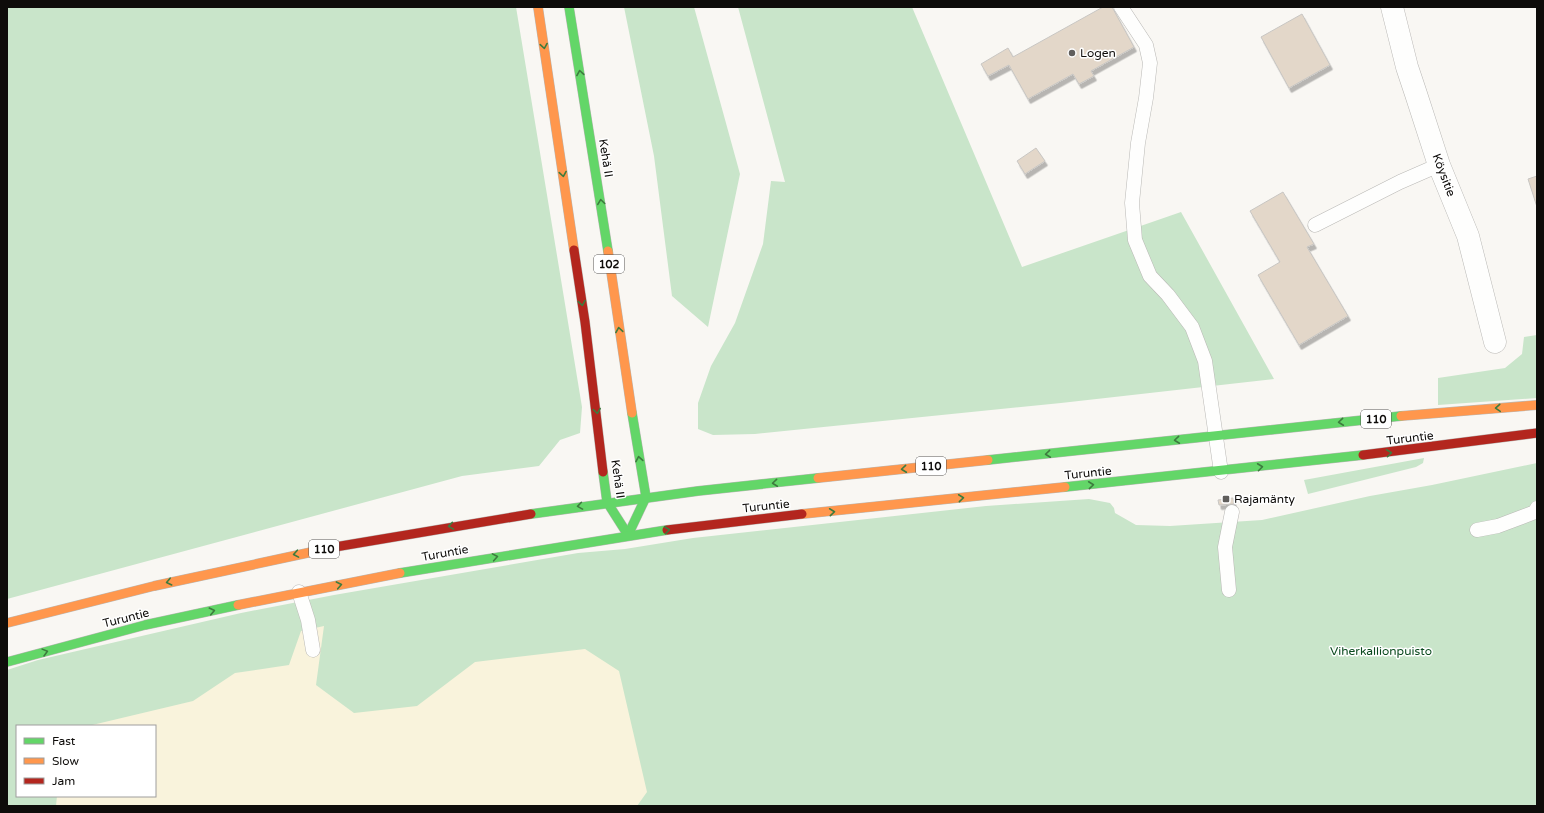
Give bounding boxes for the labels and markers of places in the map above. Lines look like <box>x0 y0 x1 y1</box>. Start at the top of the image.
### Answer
place label: Logen <box>1080 46 1116 60</box>
marker: Logen <box>1067 48 1077 58</box>
place label: Rajamänty <box>1234 492 1296 506</box>
marker: Rajamänty <box>1221 494 1231 504</box>

